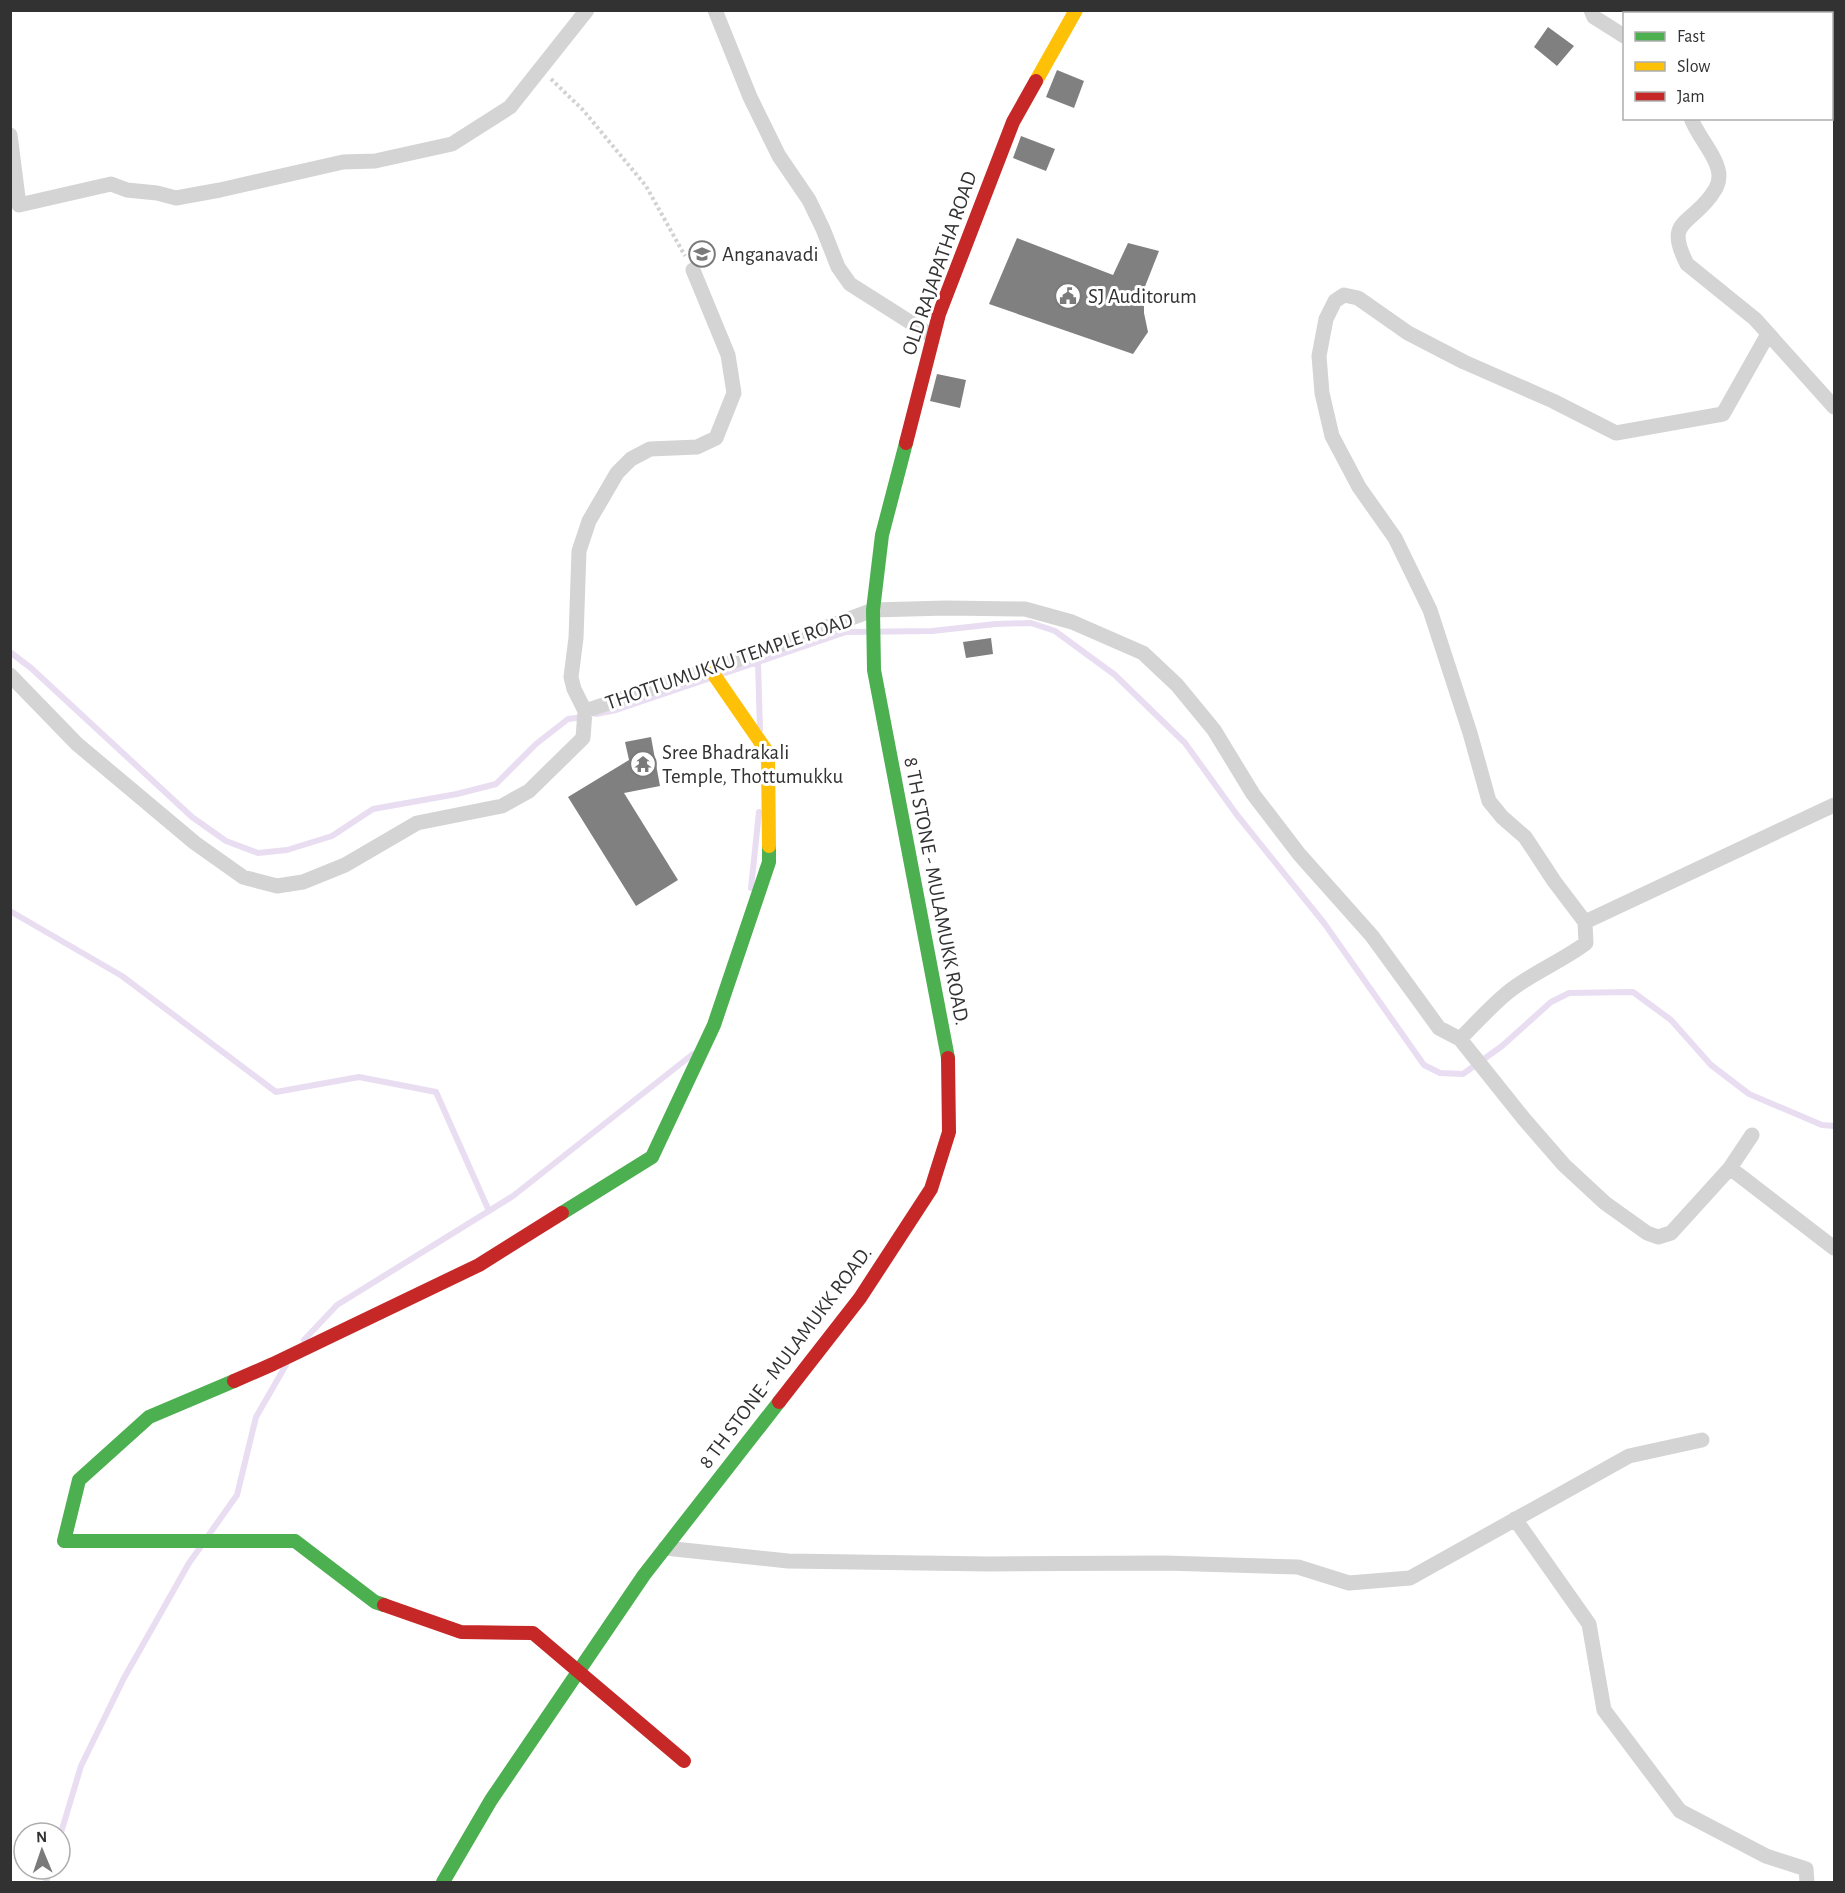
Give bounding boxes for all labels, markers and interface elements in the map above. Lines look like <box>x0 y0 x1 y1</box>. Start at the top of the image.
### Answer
legend <box>1623 12 1833 120</box>
text: Fast <box>1677 28 1705 46</box>
text: Slow <box>1677 58 1710 76</box>
text: Jam <box>1677 88 1705 106</box>
street label: OLD RAJAPATHA ROAD <box>898 169 981 358</box>
school or university icon: Anganavadi <box>687 239 717 269</box>
place label: Anganavadi <box>722 244 819 265</box>
public building icon: SJ Auditorum <box>1053 281 1083 311</box>
place label: SJ Auditorum <box>1088 286 1197 307</box>
street label: THOTTUMUKKU TEMPLE ROAD <box>603 609 856 714</box>
place label: Sree Bhadrakali Temple, Thottumukku <box>662 742 843 787</box>
temple icon: Sree Bhadrakali Temple, Thottumukku <box>628 749 658 779</box>
street label: 8 TH STONE - MULAMUKK ROAD. <box>900 755 973 1027</box>
street label: 8 TH STONE - MULAMUKK ROAD. <box>695 1242 876 1472</box>
north arrow <box>12 1821 72 1881</box>
text: N <box>36 1829 47 1845</box>

